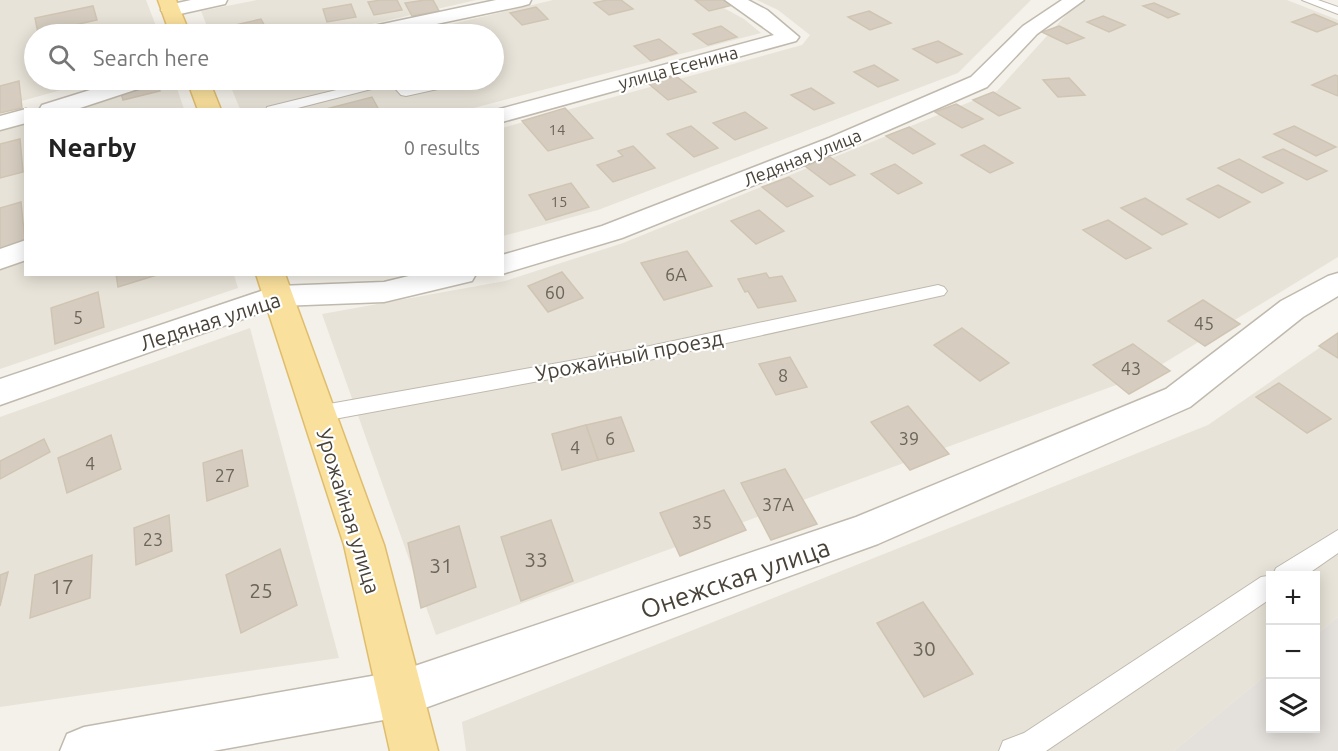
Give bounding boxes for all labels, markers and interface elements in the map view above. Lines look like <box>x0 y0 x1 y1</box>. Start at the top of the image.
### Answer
search box <box>24 24 504 90</box>
icon: search <box>45 41 78 74</box>
street label: улица Есенина <box>616 41 740 93</box>
text: Search here <box>93 45 209 70</box>
house number: 14 <box>549 121 565 138</box>
street label: Ледяная улица <box>740 124 864 190</box>
text: Nearby <box>48 133 136 162</box>
text: 0 results <box>404 136 480 159</box>
house number: 15 <box>551 193 567 210</box>
house number: 6А <box>665 264 687 284</box>
house number: 60 <box>545 282 565 302</box>
street label: Ледяная улица <box>137 287 283 355</box>
house number: 5 <box>73 307 83 327</box>
house number: 45 <box>1194 313 1214 333</box>
street label: Урожайный проезд <box>533 325 725 385</box>
house number: 43 <box>1121 358 1141 378</box>
house number: 8 <box>778 365 788 385</box>
street label: Урожайная улица <box>312 426 386 596</box>
house number: 6 <box>605 428 615 448</box>
house number: 39 <box>899 428 919 448</box>
house number: 4 <box>570 437 580 457</box>
house number: 4 <box>85 453 95 473</box>
house number: 27 <box>215 465 235 485</box>
house number: 37А <box>762 494 794 514</box>
house number: 35 <box>692 512 712 532</box>
house number: 23 <box>143 529 163 549</box>
street label: Онежская улица <box>636 532 834 624</box>
house number: 33 <box>524 547 548 571</box>
house number: 31 <box>429 553 453 577</box>
map controls <box>1266 571 1320 733</box>
button: + <box>1266 571 1320 625</box>
house number: 17 <box>50 574 74 598</box>
house number: 25 <box>249 578 273 602</box>
button: − <box>1266 625 1320 679</box>
house number: 30 <box>912 636 936 660</box>
button: layers <box>1266 679 1320 733</box>

